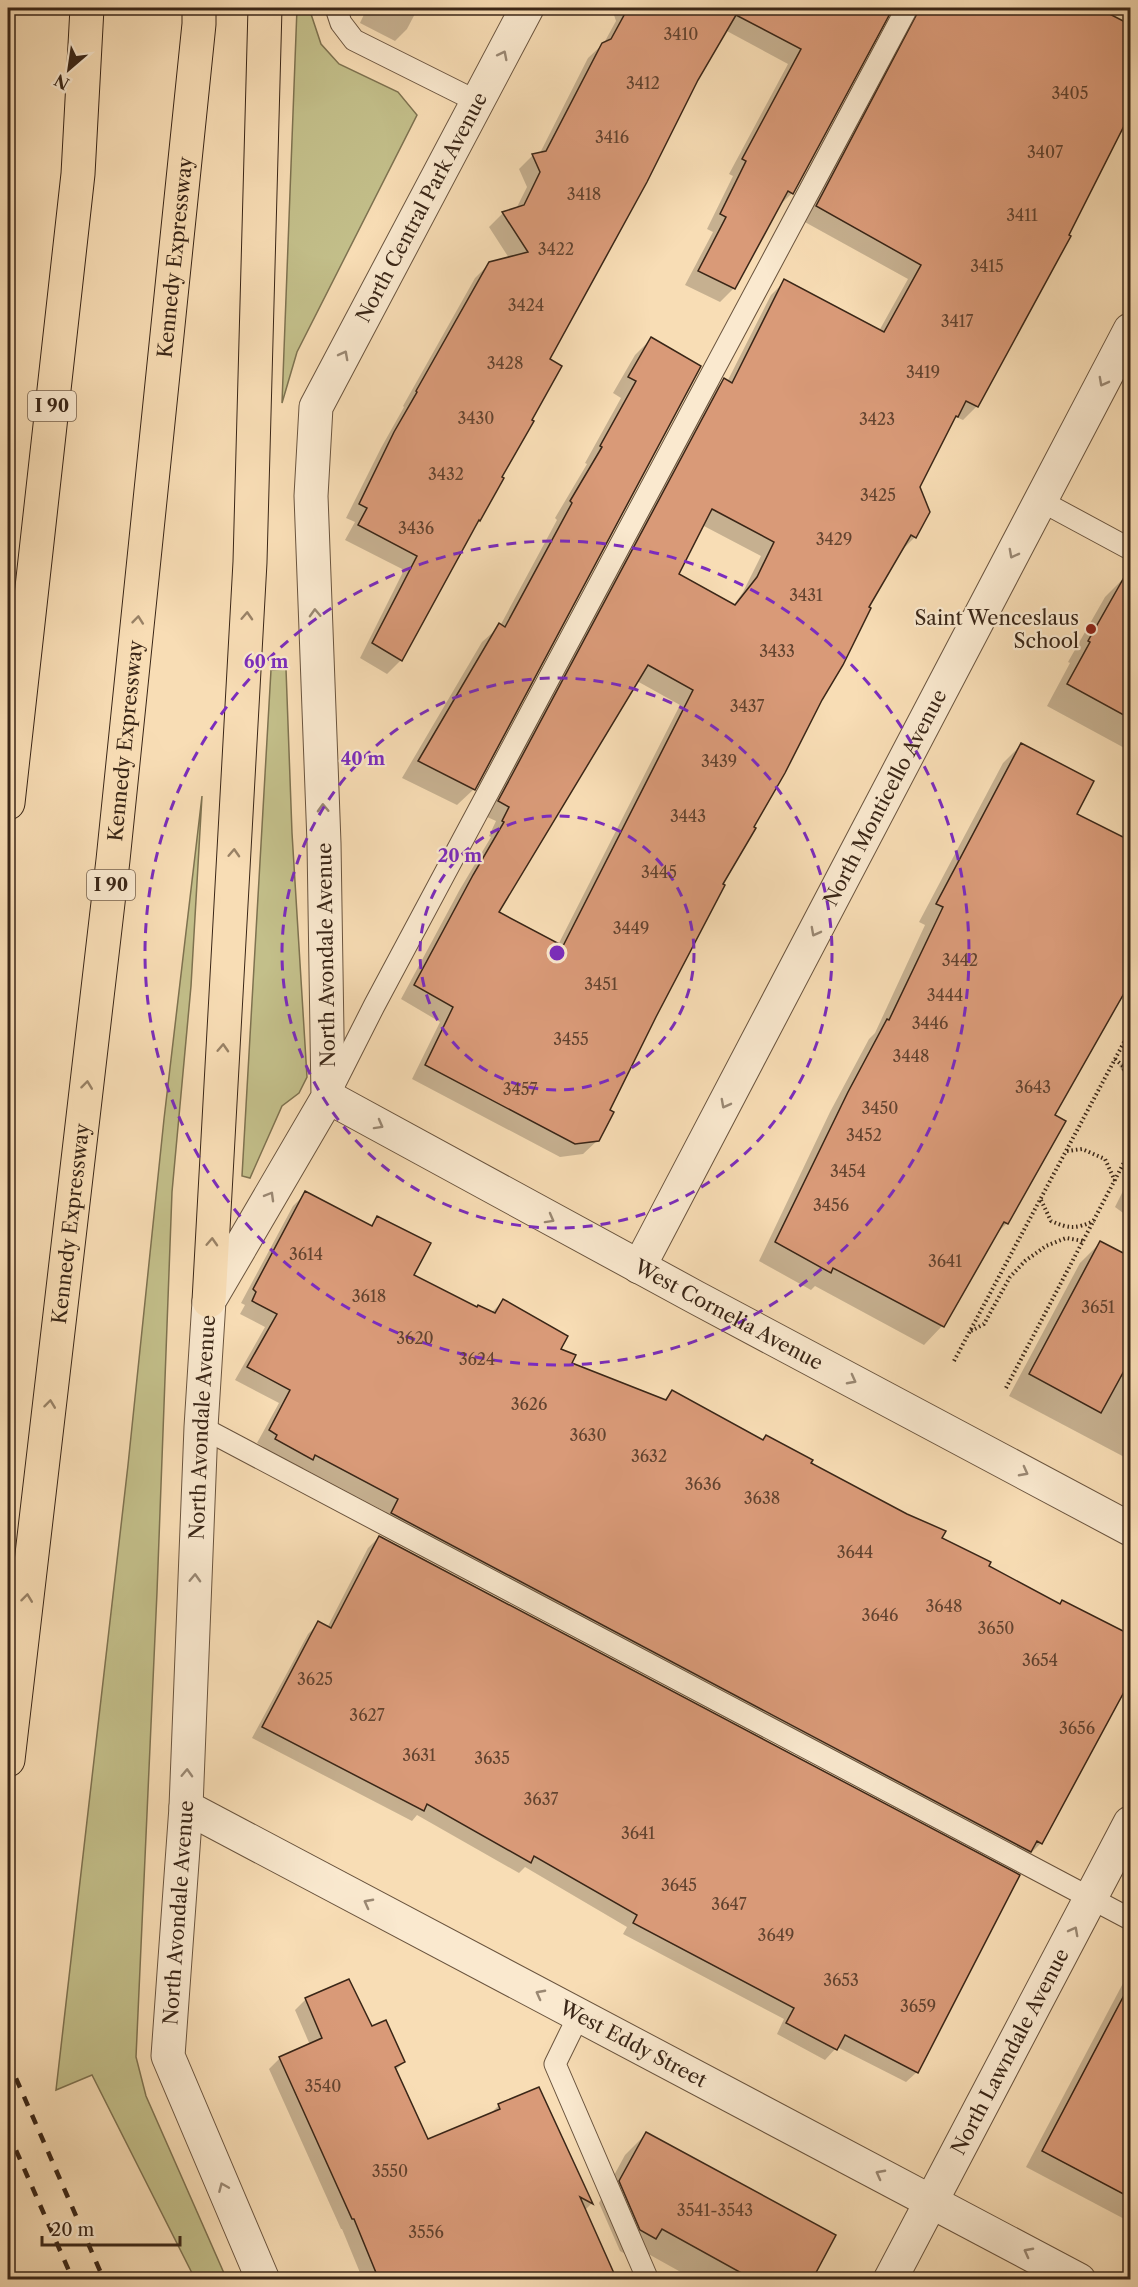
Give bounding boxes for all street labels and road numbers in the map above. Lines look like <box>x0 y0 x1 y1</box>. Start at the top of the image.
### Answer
street label: North Central Park Avenue <box>351 88 492 326</box>
street label: Kennedy Expressway <box>153 155 197 359</box>
road number: I 90 <box>28 391 76 421</box>
street label: Kennedy Expressway <box>103 638 148 842</box>
street label: North Monticello Avenue <box>818 685 952 910</box>
street label: North Avondale Avenue <box>312 842 340 1068</box>
road number: I 90 <box>87 870 135 900</box>
street label: Kennedy Expressway <box>47 1121 94 1325</box>
street label: West Cornelia Avenue <box>629 1254 827 1375</box>
street label: North Avondale Avenue <box>185 1314 220 1540</box>
street label: North Avondale Avenue <box>158 1800 198 2026</box>
street label: North Lawndale Avenue <box>946 1944 1074 2159</box>
street label: West Eddy Street <box>555 1995 711 2093</box>

